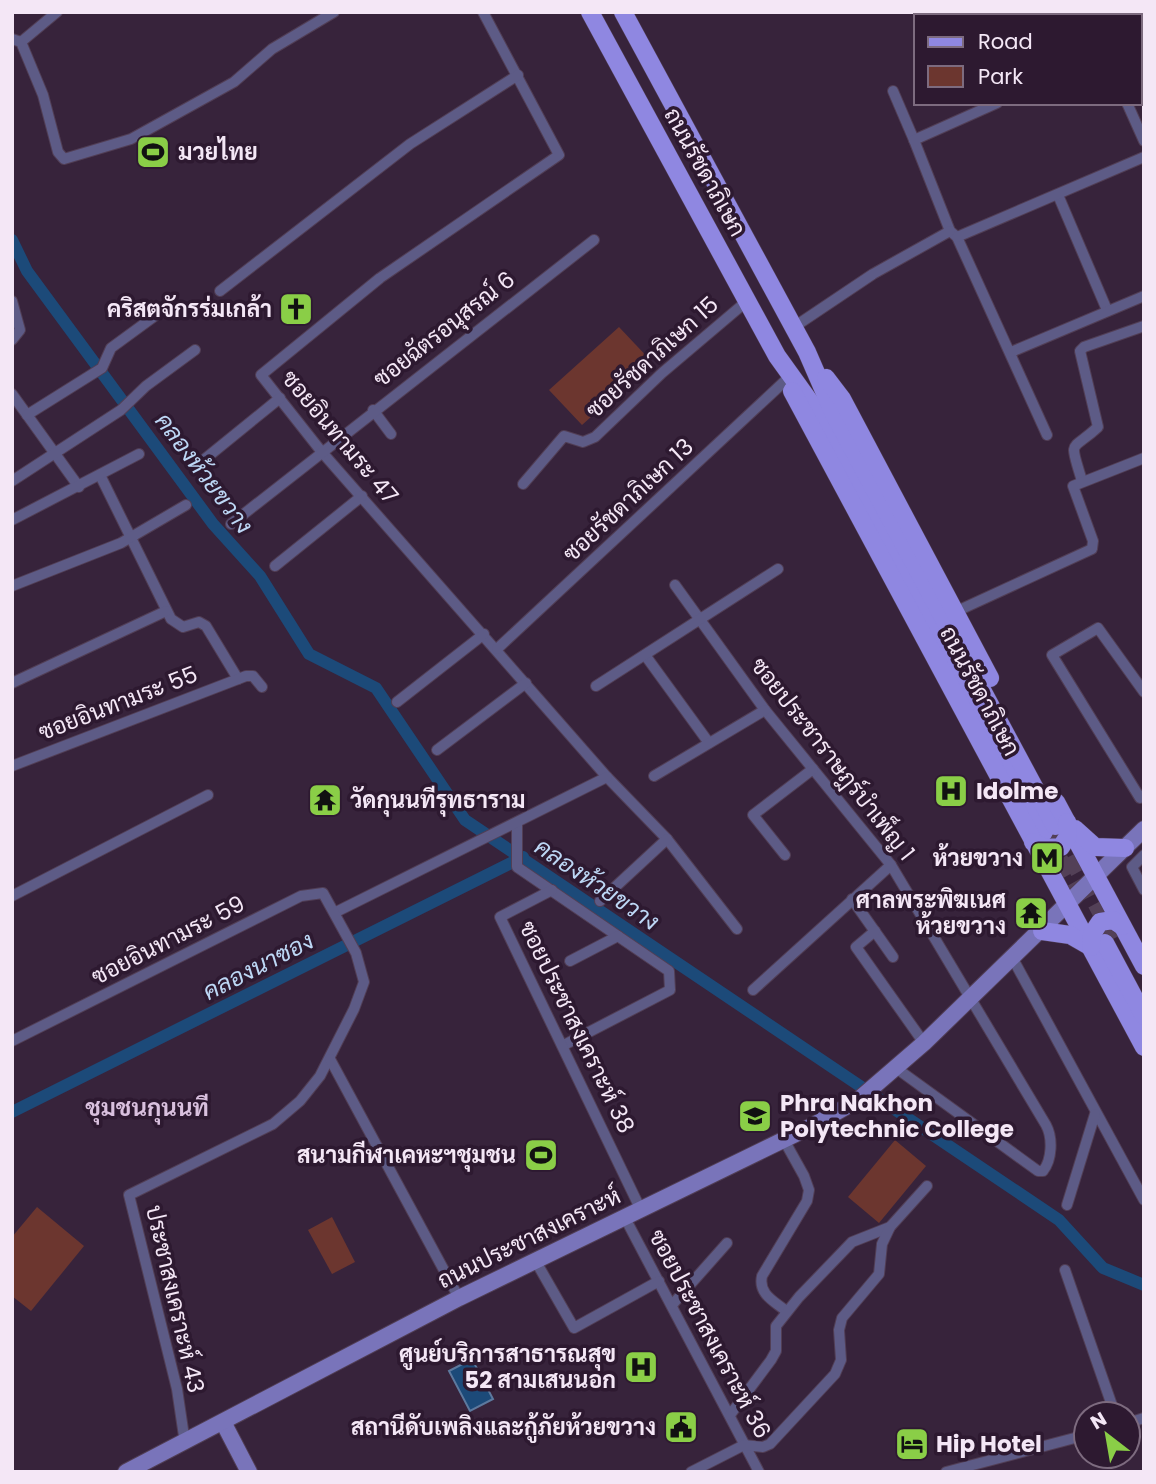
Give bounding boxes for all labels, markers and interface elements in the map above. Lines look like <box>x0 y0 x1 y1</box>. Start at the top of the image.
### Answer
legend <box>914 14 1142 105</box>
text: Road <box>978 27 1033 56</box>
text: Park <box>978 62 1023 91</box>
street label: ถนนรัชดาภิเษก <box>656 102 754 242</box>
sports icon: มวยไทย <box>134 133 172 171</box>
place label: มวยไทย <box>178 136 258 168</box>
street label: ซอยฉัตรอนุสรณ์ 6 <box>367 264 521 394</box>
street label: ซอยรัชดาภิเษก 15 <box>579 289 725 425</box>
church icon: คริสตจักรร่มเกล้า <box>277 290 315 328</box>
place label: คริสตจักรร่มเกล้า <box>107 293 272 325</box>
street label: ซอยอินทามระ 47 <box>274 363 406 511</box>
water label: คลองห้วยขวาง <box>148 406 260 540</box>
street label: ซอยรัชดาภิเษก 13 <box>556 431 700 569</box>
street label: ถนนรัชดาภิเษก <box>932 621 1028 761</box>
street label: ซอยประชาราษฎร์บำเพ็ญ 1 <box>744 650 923 867</box>
street label: ซอยอินทามระ 55 <box>34 658 202 748</box>
hospital icon: Idolme <box>932 772 970 810</box>
place label: Idolme <box>976 775 1058 807</box>
temple icon: วัดกุนนทีรุทธาราม <box>306 781 344 819</box>
place label: วัดกุนนทีรุทธาราม <box>350 784 526 817</box>
water label: คลองห้วยขวาง <box>528 830 666 938</box>
metro station icon: ห้วยขวาง <box>1028 839 1066 877</box>
place label: ห้วยขวาง <box>933 842 1023 874</box>
place label: ศาลพระพิฆเนศ ห้วยขวาง <box>856 884 1006 942</box>
street label: ซอยอินทามระ 59 <box>86 888 250 992</box>
temple icon: ศาลพระพิฆเนศ ห้วยขวาง <box>1012 894 1050 932</box>
street label: ซอยประชาสงเคราะห์ 38 <box>512 915 642 1139</box>
water label: คลองนาซอง <box>197 924 319 1008</box>
place label: Phra Nakhon Polytechnic College <box>780 1087 1014 1145</box>
district label: ชุมชนกุนนที <box>85 1091 209 1125</box>
school or university icon: Phra Nakhon Polytechnic College <box>736 1097 774 1135</box>
sports icon: สนามกีฬาเคหะฯชุมชน <box>522 1136 560 1174</box>
place label: สนามกีฬาเคหะฯชุมชน <box>297 1139 516 1172</box>
street label: ถนนประชาสงเคราะห์ <box>432 1180 626 1296</box>
street label: ประชาสงเคราะห์ 43 <box>138 1202 212 1396</box>
street label: ซอยประชาสงเคราะห์ 36 <box>641 1224 779 1444</box>
place label: ศูนย์บริการสาธารณสุข 52 สามเสนนอก <box>399 1338 616 1396</box>
hospital icon: ศูนย์บริการสาธารณสุข 52 สามเสนนอก <box>622 1348 660 1386</box>
north arrow <box>1072 1400 1142 1470</box>
text: N <box>1085 1406 1112 1436</box>
public building icon: สถานีดับเพลิงและกู้ภัยห้วยขวาง <box>662 1408 700 1446</box>
place label: สถานีดับเพลิงและกู้ภัยห้วยขวาง <box>351 1411 656 1443</box>
hotel icon: Hip Hotel <box>893 1425 931 1463</box>
place label: Hip Hotel <box>936 1428 1042 1460</box>

